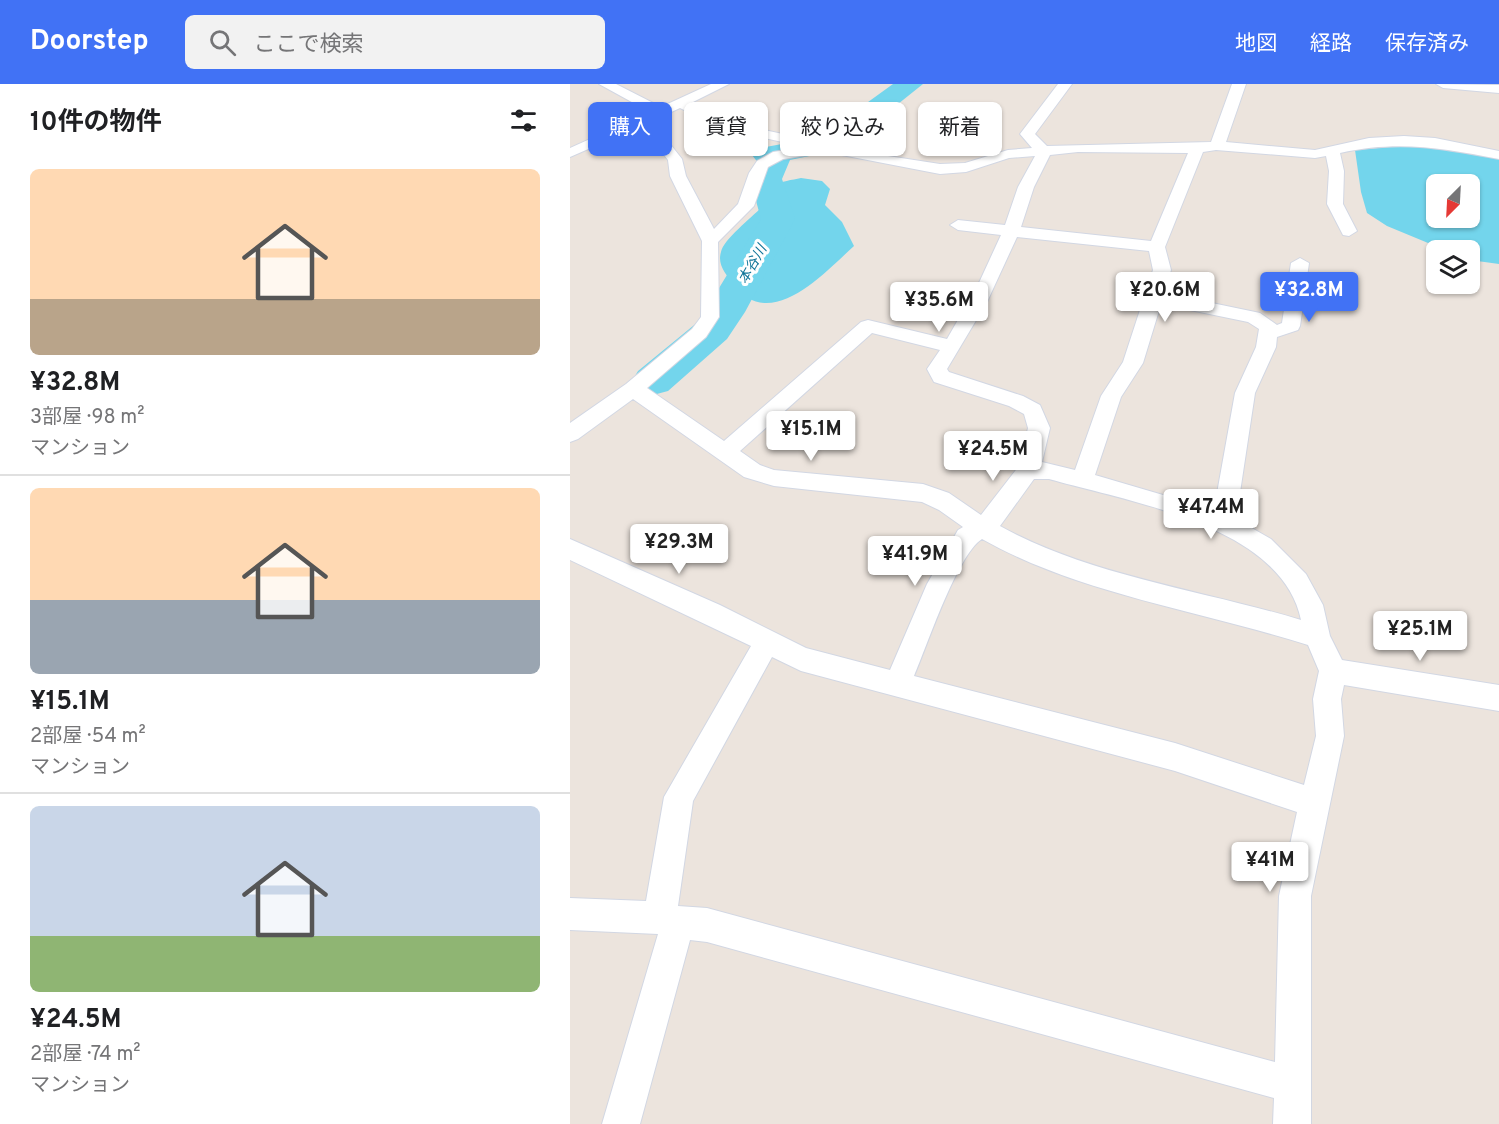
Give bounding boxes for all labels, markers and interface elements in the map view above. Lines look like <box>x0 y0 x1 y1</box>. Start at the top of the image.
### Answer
search box <box>185 15 605 69</box>
text: Doorstep <box>30 24 149 60</box>
icon: search <box>206 26 239 59</box>
text: 地図 <box>1235 31 1277 58</box>
text: 経路 <box>1310 31 1352 58</box>
text: 保存済み <box>1385 31 1469 58</box>
text: ここで検索 <box>254 32 364 59</box>
chip: 購入 <box>588 102 672 156</box>
chip: 賃貸 <box>684 102 768 156</box>
chip: 絞り込み <box>780 102 906 156</box>
chip: 新着 <box>918 102 1002 156</box>
icon: filters <box>507 104 540 137</box>
text: 10件の物件 <box>30 107 162 140</box>
north arrow <box>1426 174 1480 228</box>
map controls <box>1426 174 1480 294</box>
icon: home <box>231 208 339 316</box>
button: layers <box>1426 240 1480 294</box>
water label: 本谷川 <box>735 241 772 287</box>
pin: ¥20.6M <box>1116 272 1214 323</box>
pin: ¥32.8M <box>1260 272 1358 323</box>
text: ¥20.6M <box>1130 278 1200 304</box>
text: ¥32.8M <box>1274 278 1344 304</box>
pin: ¥35.6M <box>890 282 988 333</box>
text: ¥35.6M <box>904 288 974 314</box>
text: ¥32.8M <box>30 367 120 400</box>
text: 3部屋 · 98 m² <box>30 405 144 431</box>
pin: ¥15.1M <box>762 411 860 462</box>
text: ¥15.1M <box>780 417 842 443</box>
pin: ¥24.5M <box>944 431 1042 482</box>
text: マンション <box>30 436 130 462</box>
text: ¥24.5M <box>958 437 1028 463</box>
pin: ¥47.4M <box>1162 489 1260 540</box>
text: ¥47.4M <box>1177 495 1245 521</box>
pin: ¥29.3M <box>630 524 728 575</box>
icon: home <box>231 527 339 635</box>
text: ¥29.3M <box>644 530 714 556</box>
pin: ¥41.9M <box>866 536 964 587</box>
text: ¥41.9M <box>882 542 948 568</box>
pin: ¥25.1M <box>1371 611 1469 662</box>
text: ¥25.1M <box>1387 617 1453 643</box>
text: ¥15.1M <box>30 686 110 719</box>
text: 2部屋 · 54 m² <box>30 724 146 750</box>
text: マンション <box>30 755 130 781</box>
pin: ¥41M <box>1234 842 1306 893</box>
icon: home <box>231 845 339 953</box>
text: ¥41M <box>1245 848 1295 874</box>
text: ¥24.5M <box>30 1004 122 1037</box>
text: 2部屋 · 74 m² <box>30 1042 141 1068</box>
text: マンション <box>30 1073 130 1099</box>

